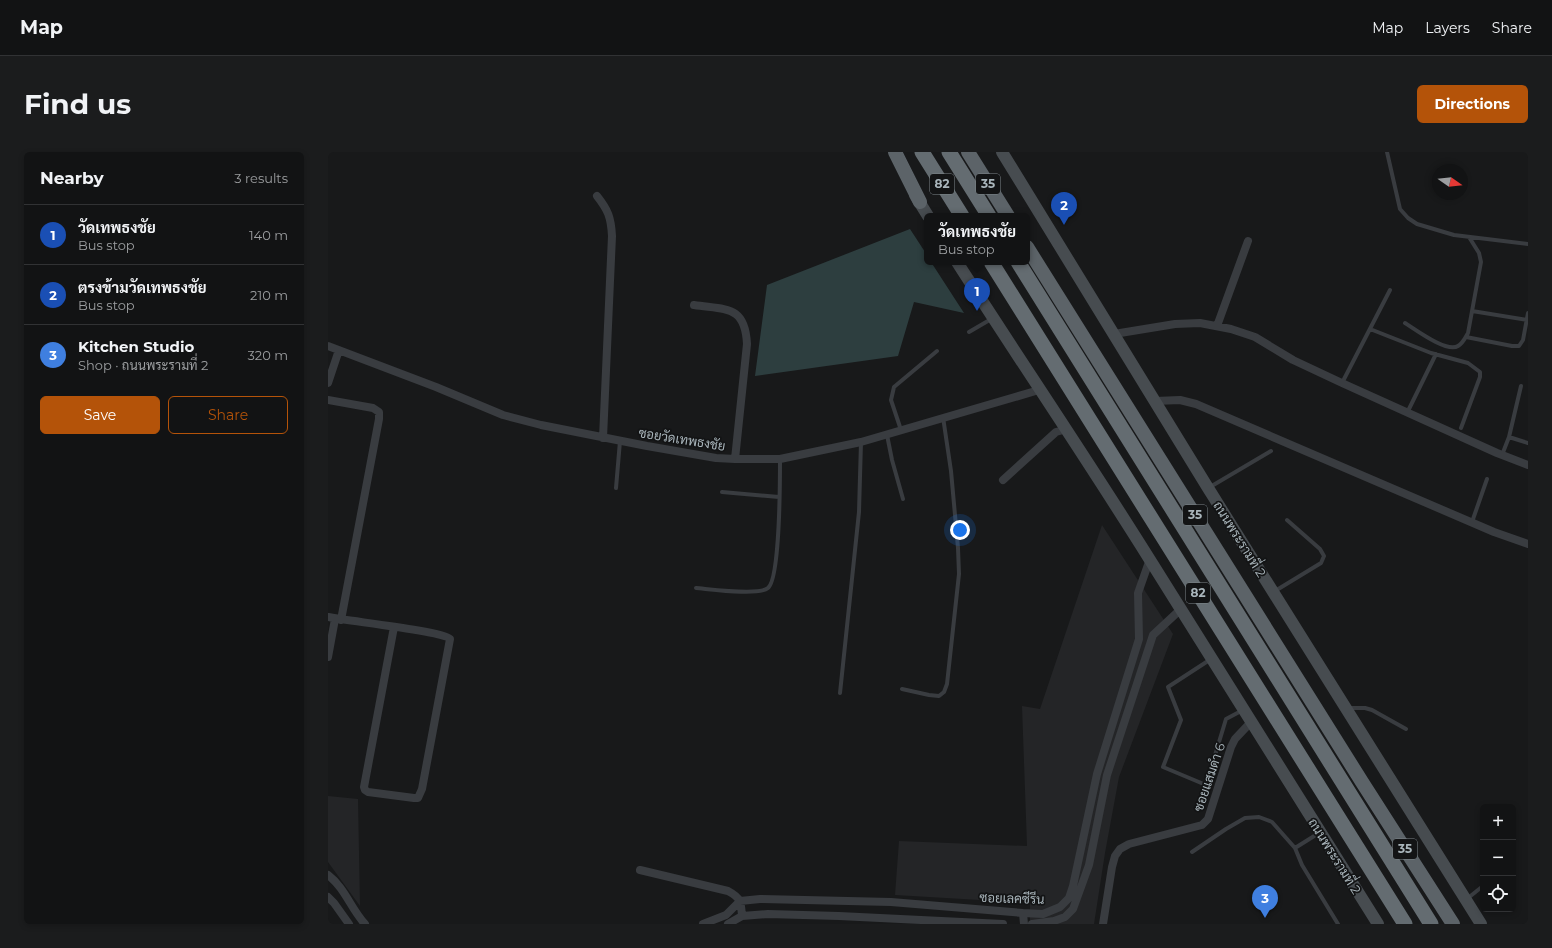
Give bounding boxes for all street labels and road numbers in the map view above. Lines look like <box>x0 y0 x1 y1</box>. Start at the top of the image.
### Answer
road number: 82 <box>930 174 954 194</box>
road number: 35 <box>976 174 1000 194</box>
street label: ซอยวัดเทพธงชัย <box>637 424 727 454</box>
street label: ถนนพระรามที่ 2 <box>1210 496 1273 580</box>
road number: 35 <box>1183 505 1207 525</box>
road number: 82 <box>1186 583 1210 603</box>
street label: ซอยแสมดำ 6 <box>1190 741 1228 813</box>
street label: ถนนพระรามที่ 2 <box>1305 813 1368 897</box>
road number: 35 <box>1393 839 1417 859</box>
street label: ซอยเลคซีรีน <box>979 888 1045 907</box>

